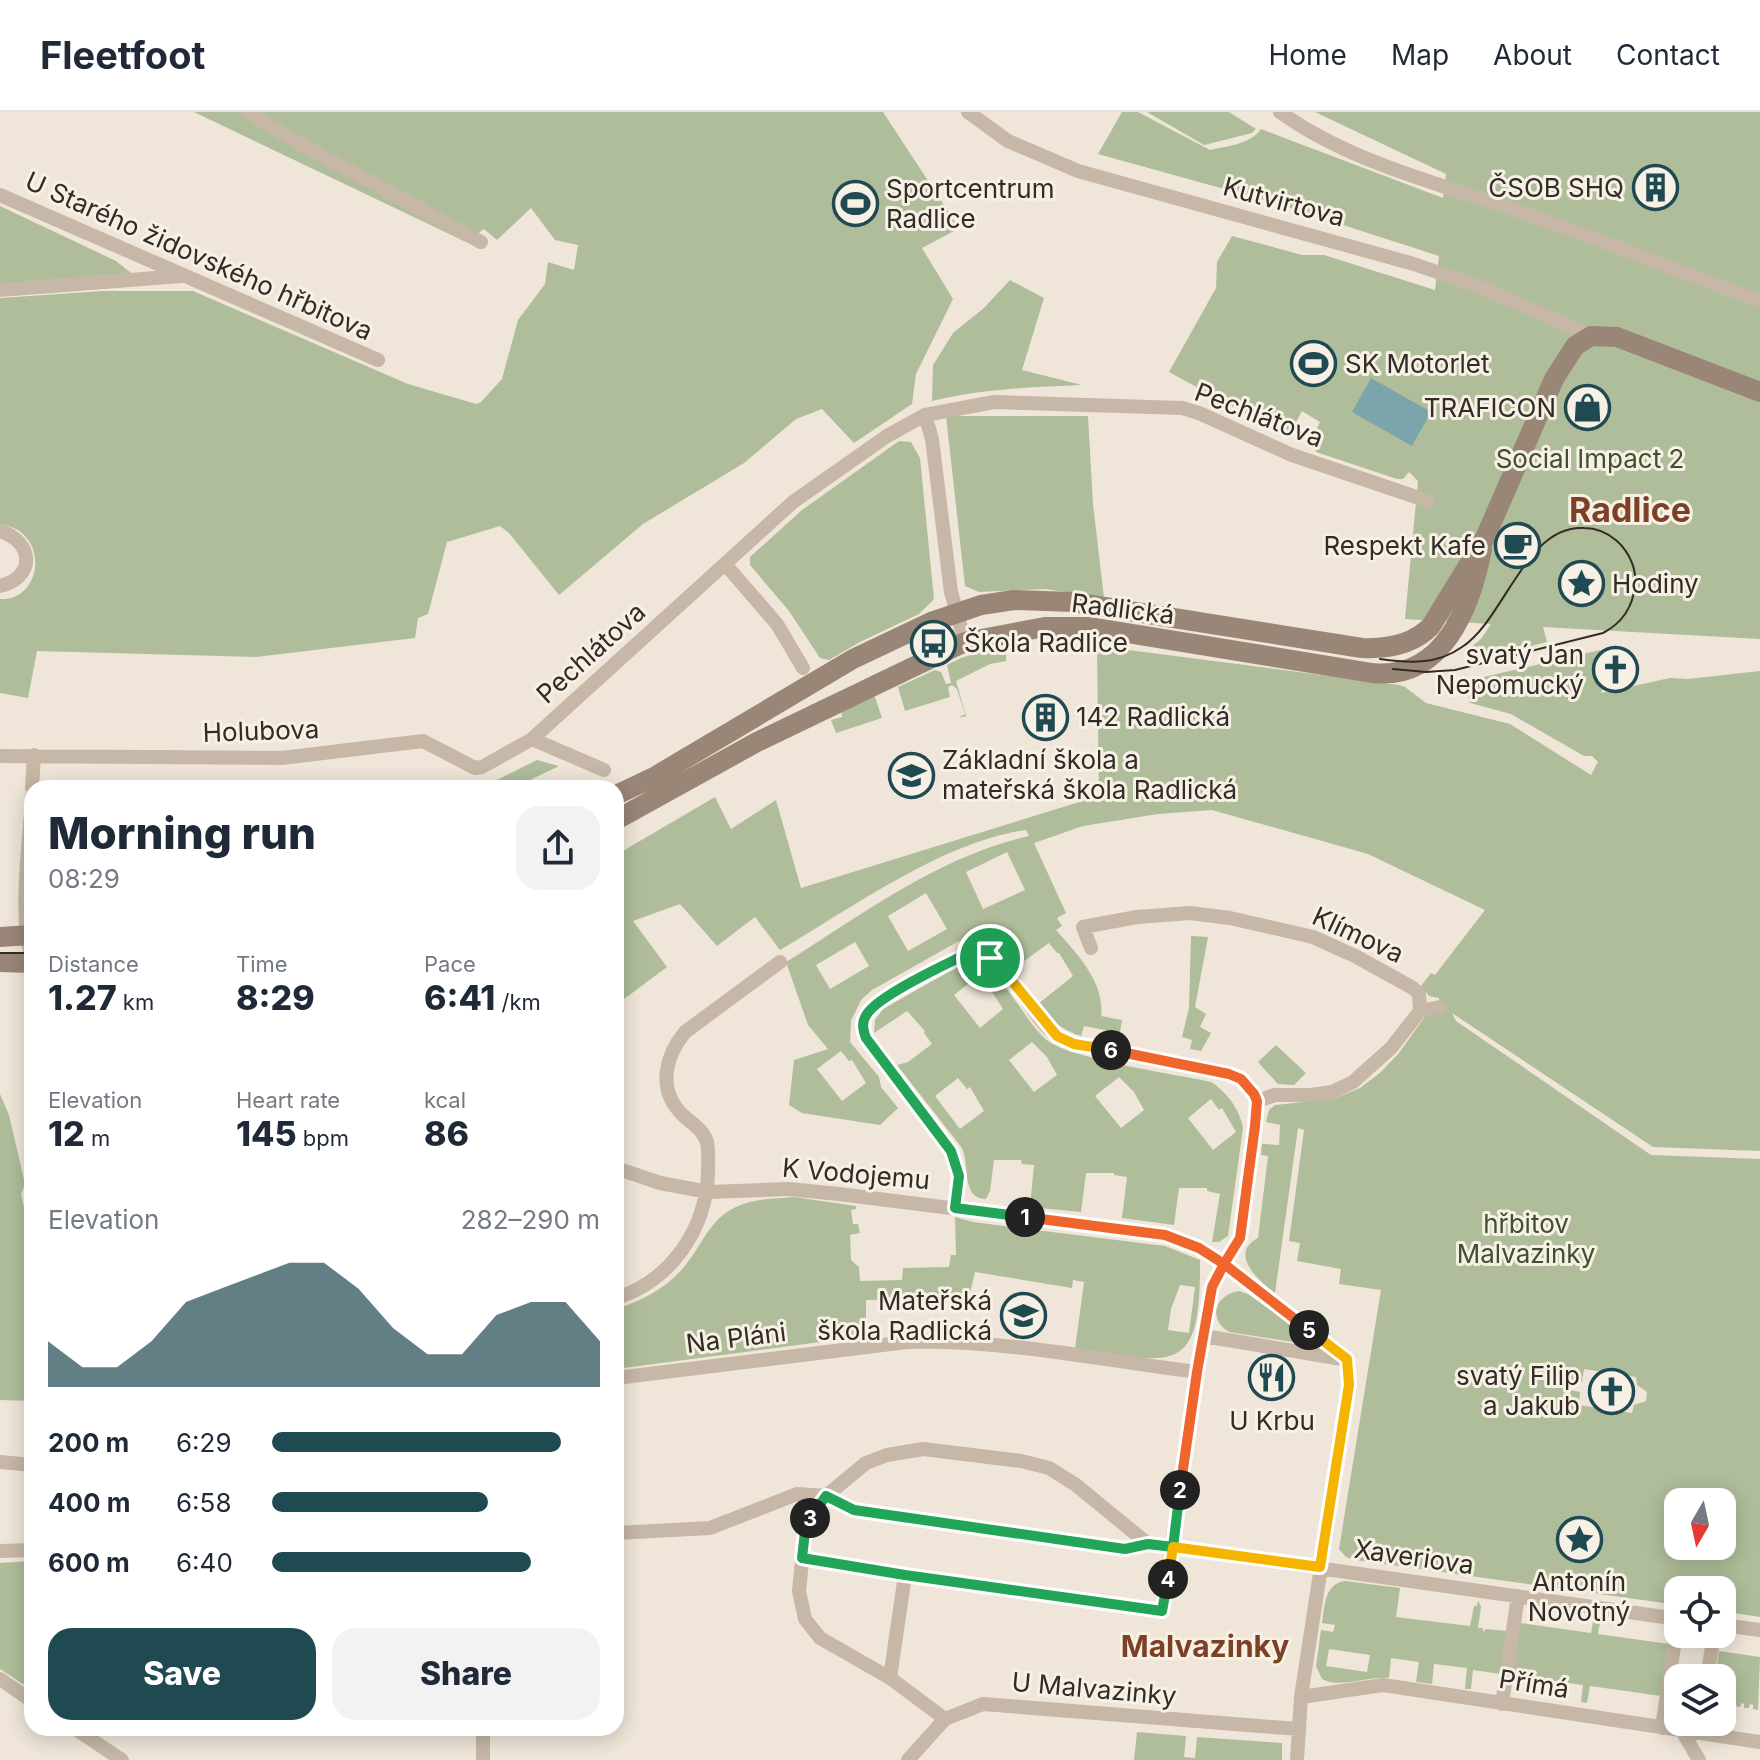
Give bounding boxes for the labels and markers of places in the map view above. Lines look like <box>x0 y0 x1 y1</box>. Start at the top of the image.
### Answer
building icon: ČSOB SHQ <box>1631 164 1679 212</box>
place label: ČSOB SHQ <box>1488 172 1624 203</box>
place label: Sportcentrum Radlice <box>886 173 1054 234</box>
sports icon: Sportcentrum Radlice <box>831 180 879 228</box>
sports icon: SK Motorlet <box>1290 340 1338 388</box>
place label: SK Motorlet <box>1345 348 1490 379</box>
shop icon: TRAFICON <box>1563 384 1611 432</box>
place label: TRAFICON <box>1424 392 1556 423</box>
cafe icon: Respekt Kafe <box>1493 522 1541 570</box>
place label: Respekt Kafe <box>1324 530 1486 561</box>
place icon: Hodiny <box>1557 560 1605 608</box>
place label: Hodiny <box>1612 568 1699 599</box>
bus stop icon: Škola Radlice <box>909 619 957 667</box>
place label: Škola Radlice <box>964 627 1128 658</box>
place label: svatý Jan Nepomucký <box>1436 639 1584 700</box>
church icon: svatý Jan Nepomucký <box>1591 646 1639 694</box>
building icon: 142 Radlická <box>1021 693 1069 741</box>
place label: 142 Radlická <box>1076 701 1230 732</box>
place label: Základní škola a mateřská škola Radlická <box>942 744 1237 805</box>
school or university icon: Základní škola a mateřská škola Radlická <box>887 751 935 799</box>
pin <box>956 924 1024 992</box>
pin: 6 <box>1091 1030 1131 1070</box>
pin: 1 <box>1005 1197 1045 1237</box>
place label: Mateřská škola Radlická <box>817 1285 992 1346</box>
school or university icon: Mateřská škola Radlická <box>999 1292 1047 1340</box>
pin: 5 <box>1289 1310 1329 1350</box>
restaurant icon: U Krbu <box>1248 1354 1296 1402</box>
place label: svatý Filip a Jakub <box>1456 1360 1580 1421</box>
church icon: svatý Filip a Jakub <box>1587 1367 1635 1415</box>
place label: U Krbu <box>1229 1405 1315 1436</box>
pin: 2 <box>1160 1470 1200 1510</box>
pin: 3 <box>790 1498 830 1538</box>
place icon: Antonín Novotný <box>1555 1515 1603 1563</box>
pin: 4 <box>1148 1559 1188 1599</box>
place label: Antonín Novotný <box>1528 1566 1630 1627</box>

